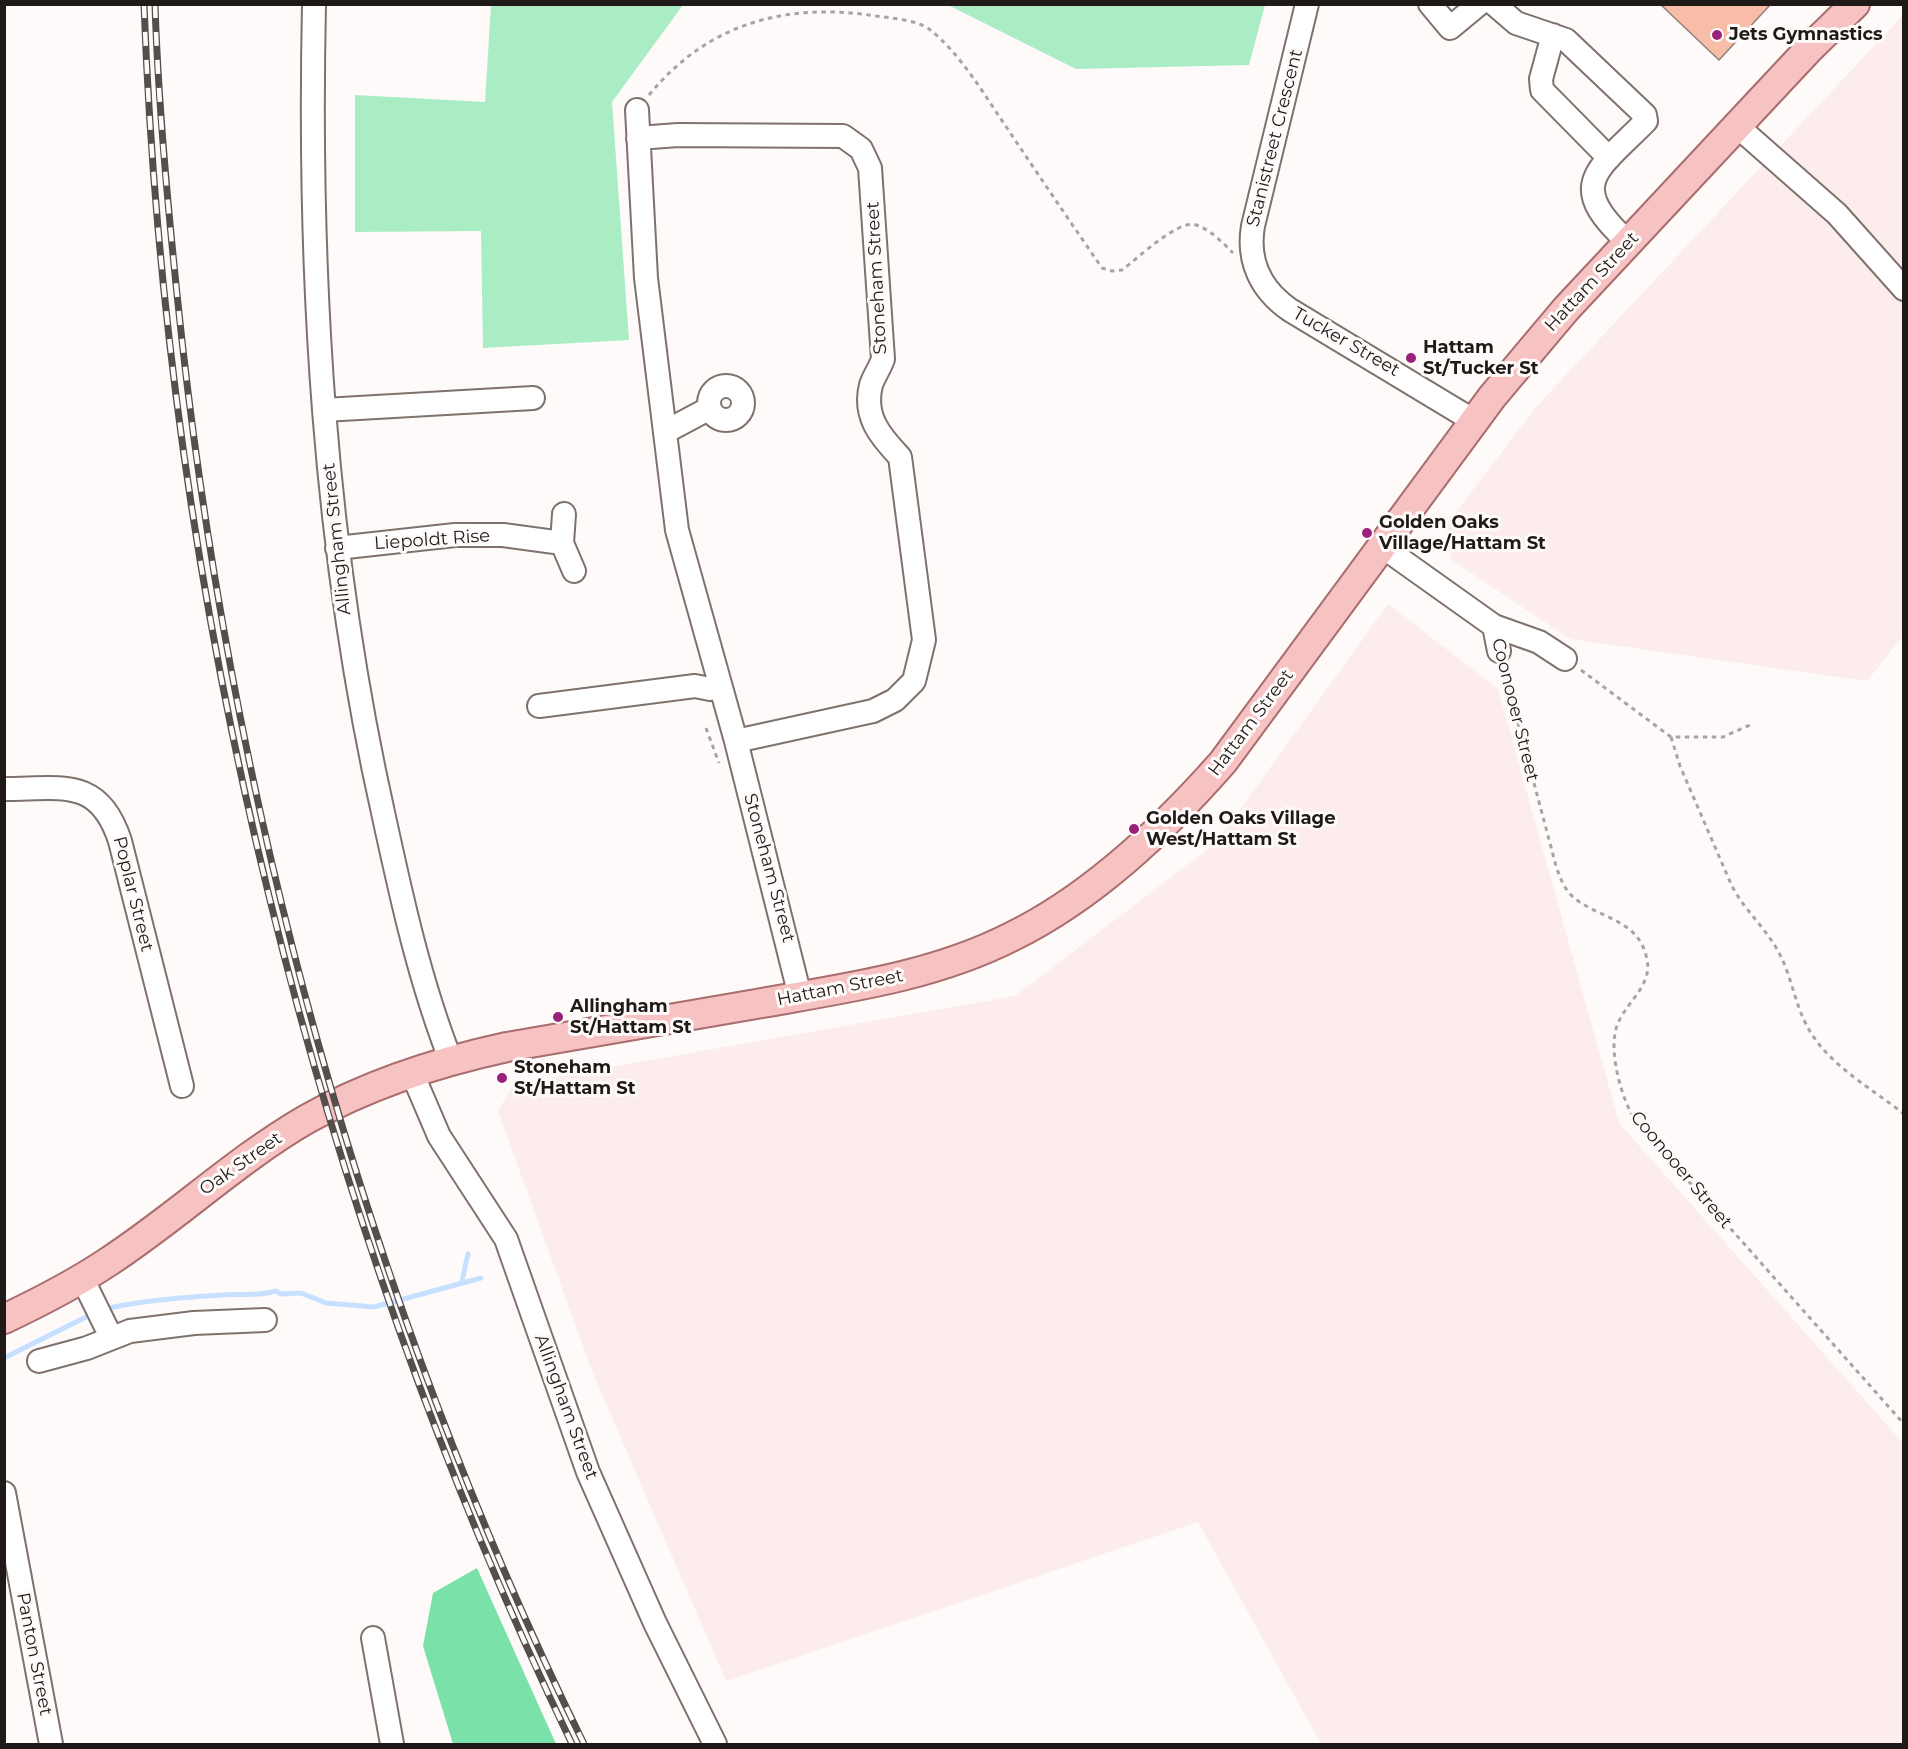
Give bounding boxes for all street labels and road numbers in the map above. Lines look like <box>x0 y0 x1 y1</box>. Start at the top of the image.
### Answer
street label: Stanistreet Crescent <box>1242 47 1308 229</box>
street label: Stoneham Street <box>862 201 892 355</box>
street label: Hattam Street <box>1540 228 1644 336</box>
street label: Tucker Street <box>1289 303 1403 381</box>
street label: Allingham Street <box>318 462 356 616</box>
street label: Liepoldt Rise <box>373 525 491 555</box>
street label: Coonooer Street <box>1487 636 1543 784</box>
street label: Hattam Street <box>1204 665 1298 781</box>
street label: Stoneham Street <box>739 791 799 945</box>
street label: Poplar Street <box>108 834 158 954</box>
street label: Hattam Street <box>775 965 905 1011</box>
street label: Coonooer Street <box>1626 1107 1736 1233</box>
street label: Oak Street <box>196 1128 286 1200</box>
street label: Allingham Street <box>530 1331 602 1483</box>
street label: Panton Street <box>11 1591 57 1717</box>

